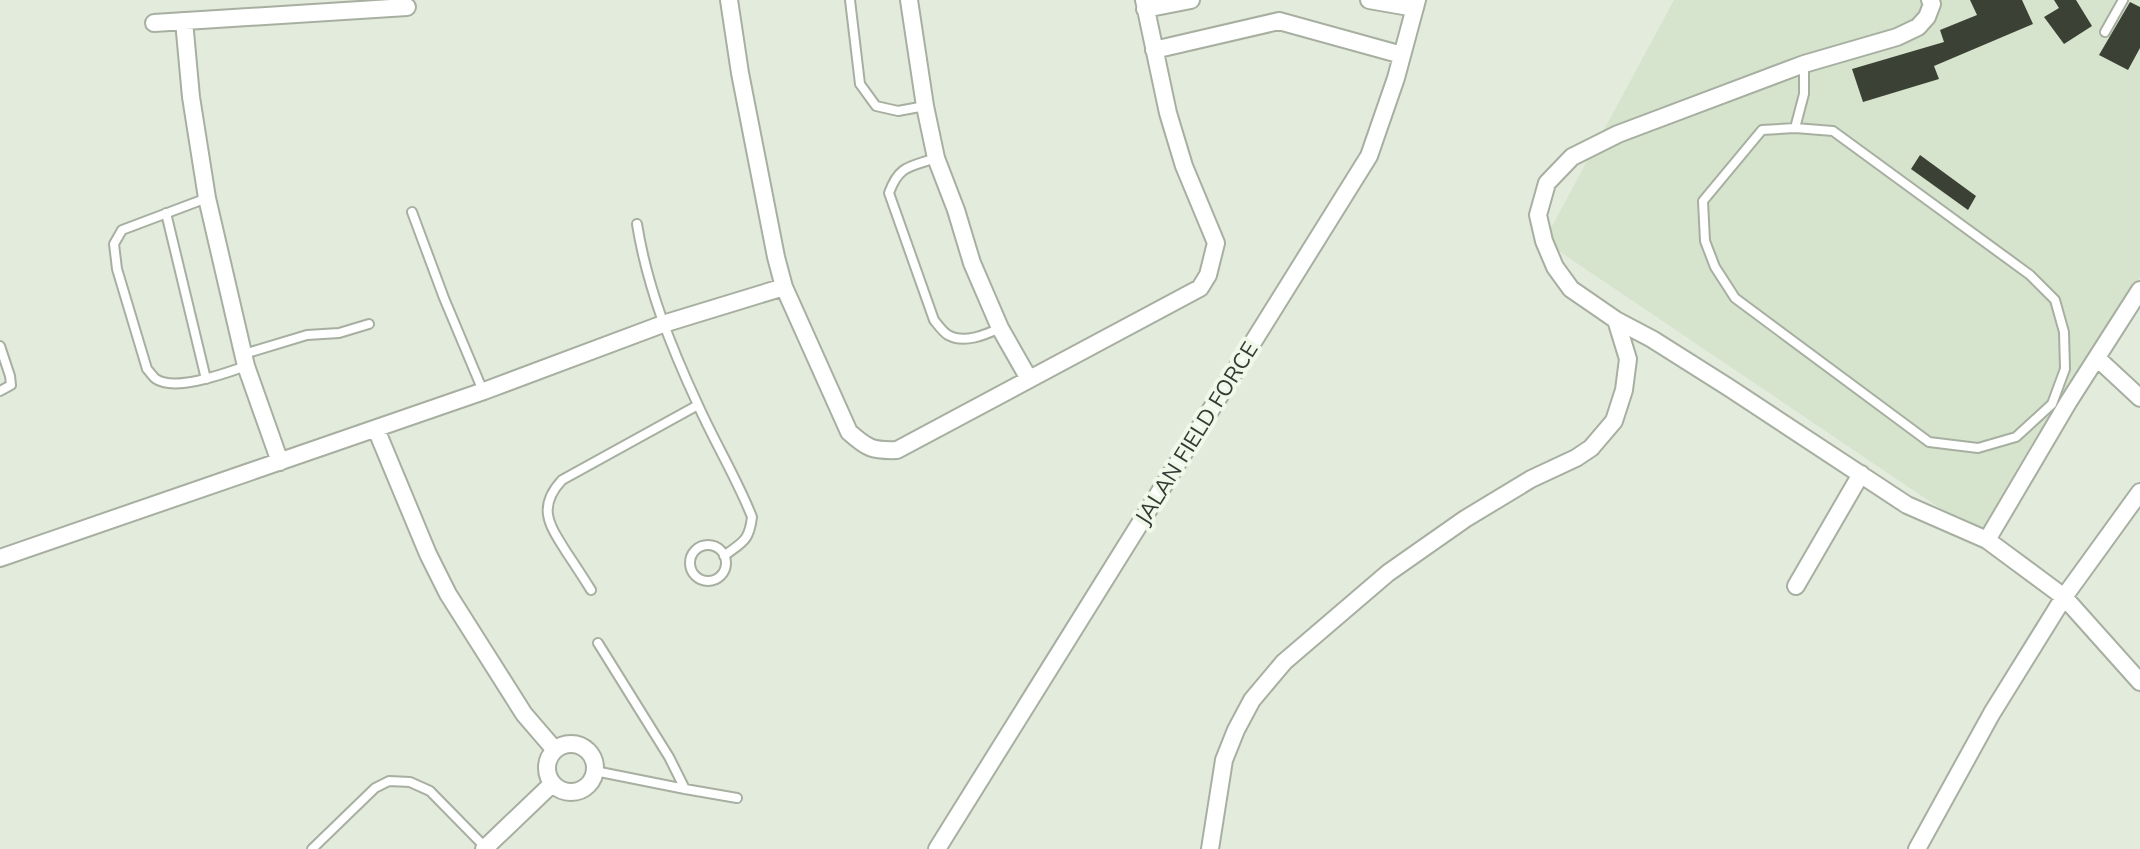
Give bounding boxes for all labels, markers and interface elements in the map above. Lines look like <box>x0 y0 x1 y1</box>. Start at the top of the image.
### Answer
street label: JALAN FIELD FORCE <box>1128 336 1264 530</box>

